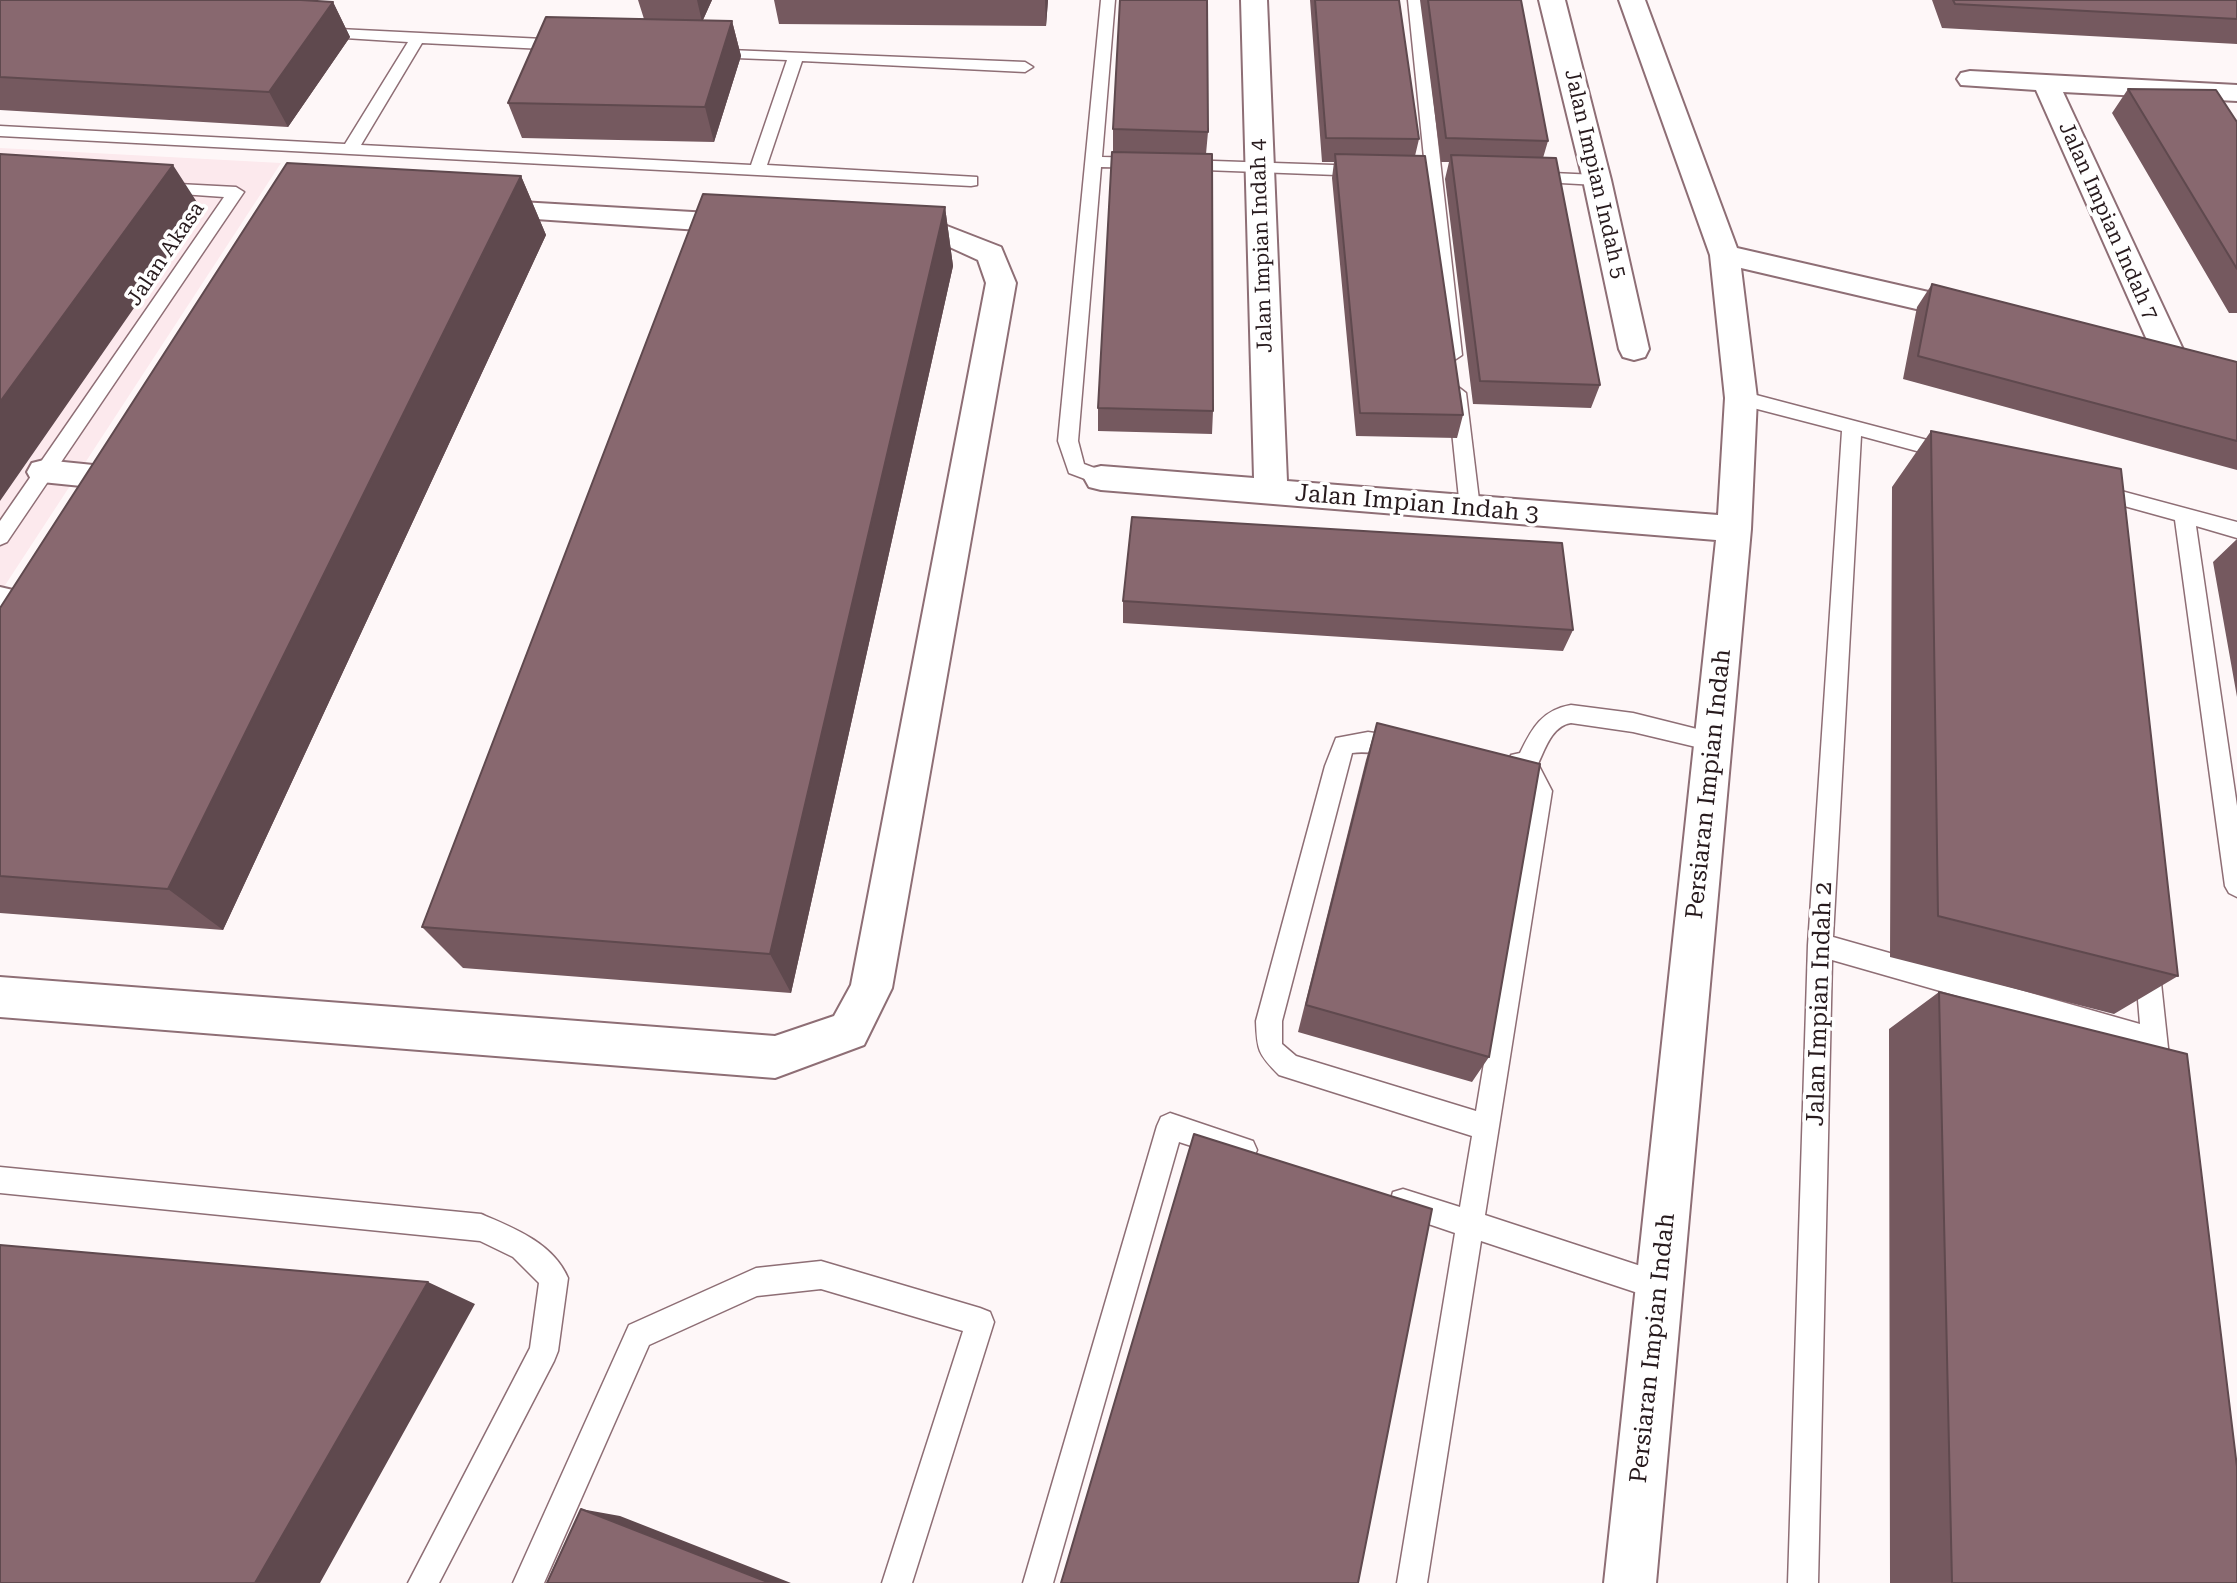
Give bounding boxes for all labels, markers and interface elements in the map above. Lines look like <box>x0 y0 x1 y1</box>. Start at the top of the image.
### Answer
street label: Jalan Impian Indah 5 <box>1559 67 1631 281</box>
street label: Jalan Impian Indah 7 <box>2053 118 2163 324</box>
street label: Jalan Impian Indah 4 <box>1246 139 1278 353</box>
street label: Jalan Akasa <box>122 197 210 311</box>
street label: Jalan Impian Indah 3 <box>1294 479 1540 529</box>
street label: Persiaran Impian Indah <box>1680 648 1738 920</box>
street label: Jalan Impian Indah 2 <box>1801 881 1839 1127</box>
street label: Persiaran Impian Indah <box>1624 1212 1682 1484</box>

